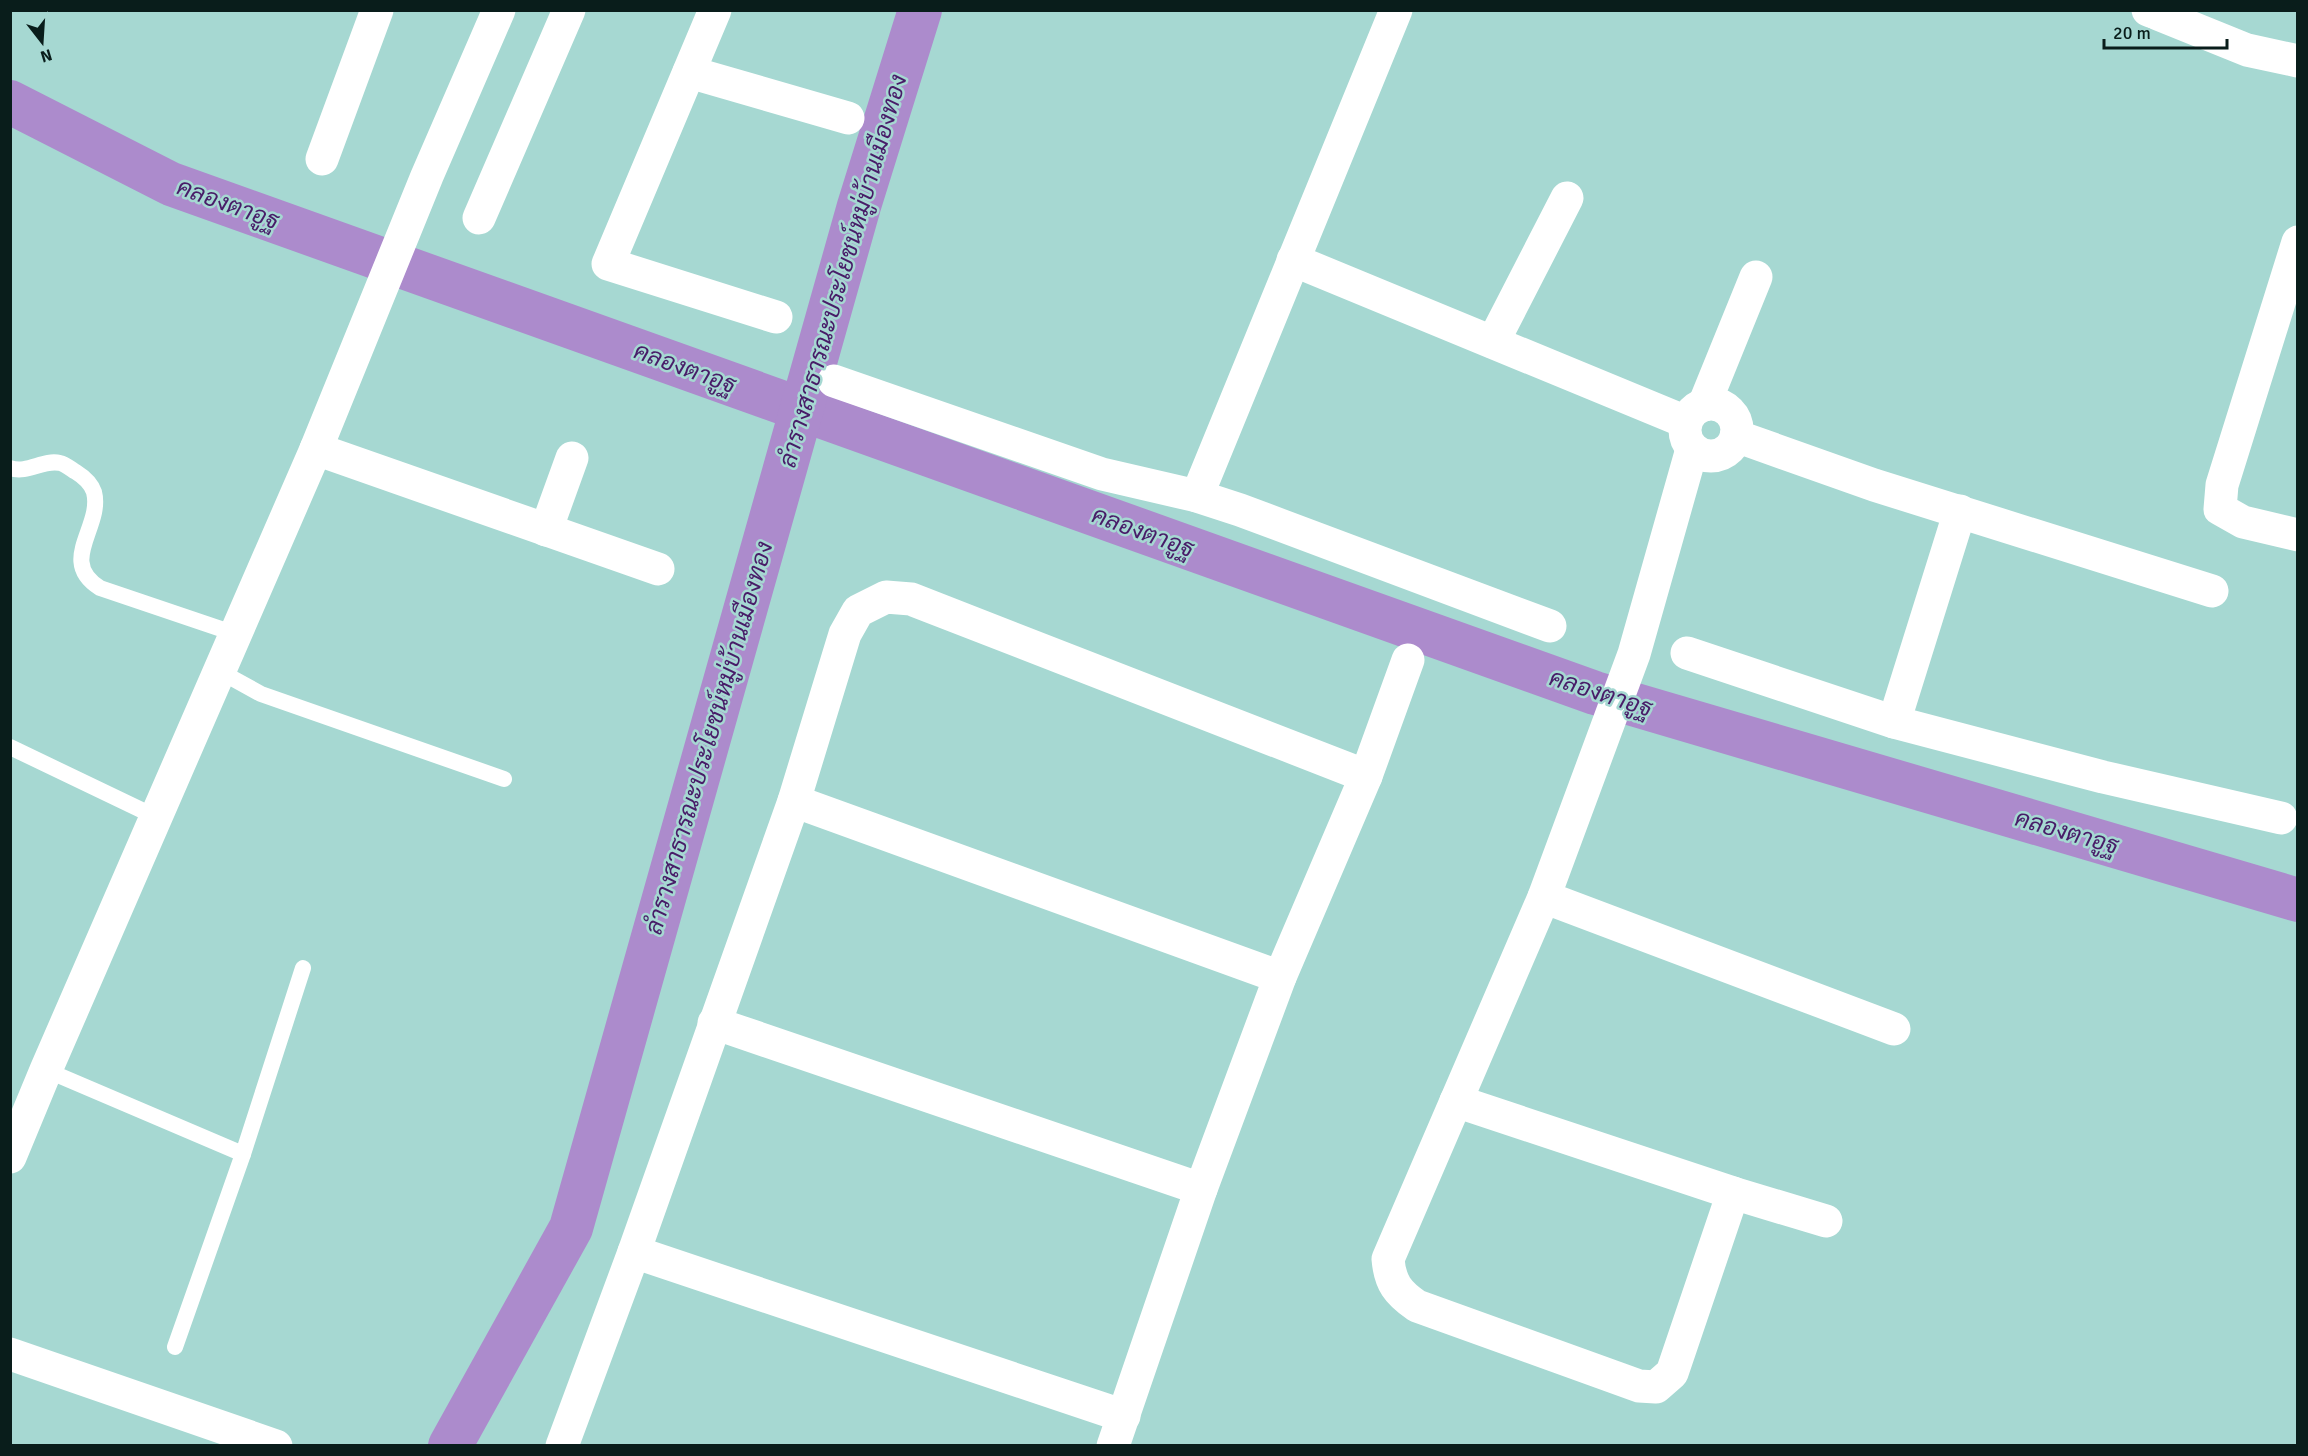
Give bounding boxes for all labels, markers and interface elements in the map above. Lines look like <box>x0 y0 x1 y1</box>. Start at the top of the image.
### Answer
north arrow <box>12 12 72 72</box>
scale bar <box>2104 12 2227 50</box>
text: 20 m <box>2113 22 2151 44</box>
text: N <box>38 44 54 67</box>
water label: ลำรางสาธารณะประโยชน์หมู่บ้านเมืองทอง <box>771 71 916 472</box>
water label: คลองตาอูฐ <box>172 172 284 239</box>
water label: คลองตาอูฐ <box>629 336 741 403</box>
water label: คลองตาอูฐ <box>1087 500 1199 567</box>
water label: ลำรางสาธารณะประโยชน์หมู่บ้านเมืองทอง <box>637 538 782 939</box>
water label: คลองตาอูฐ <box>1545 662 1657 726</box>
water label: คลองตาอูฐ <box>2011 803 2123 863</box>

